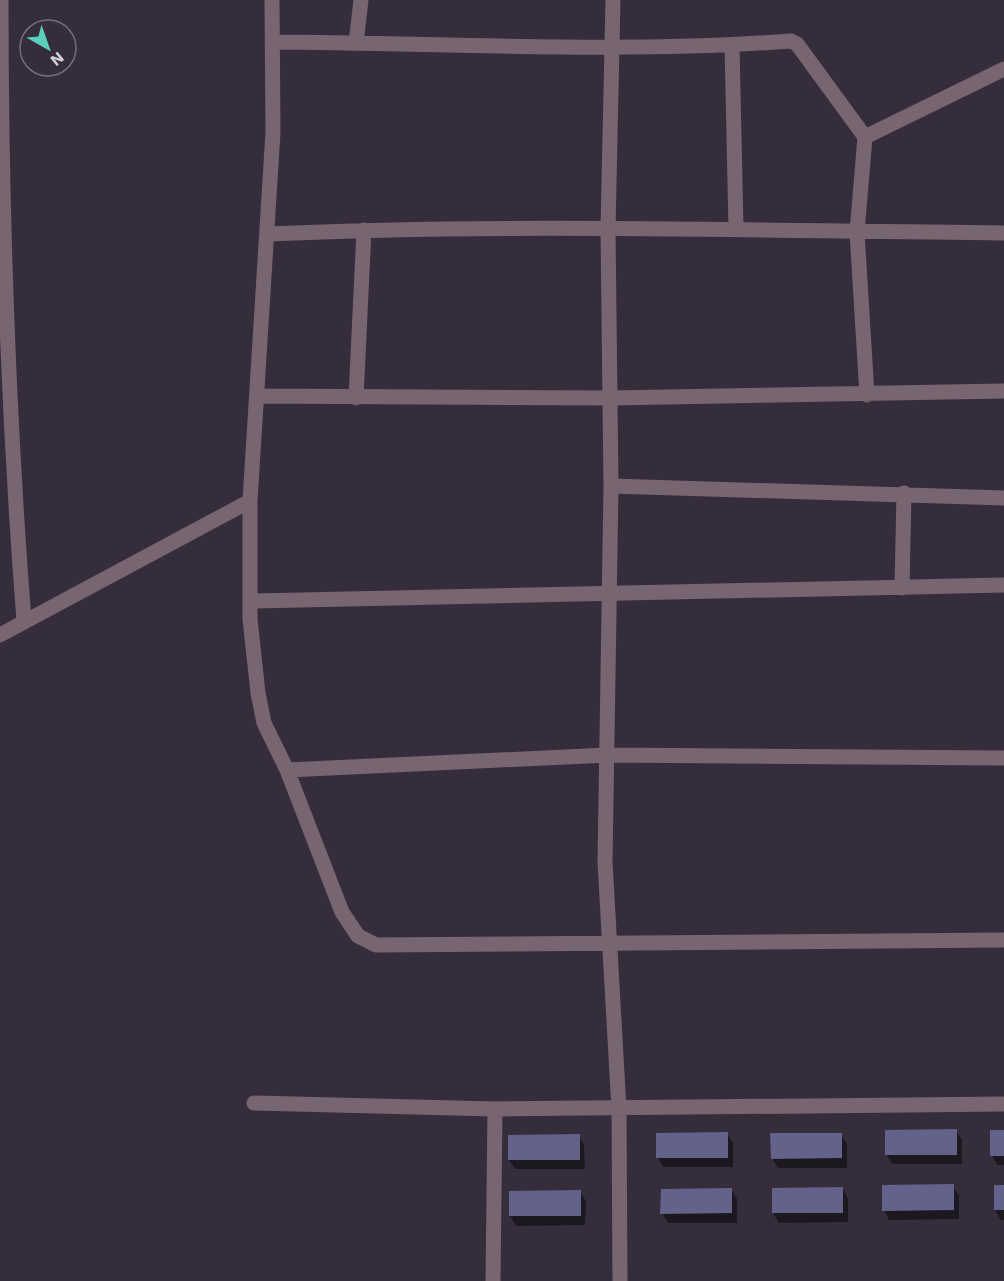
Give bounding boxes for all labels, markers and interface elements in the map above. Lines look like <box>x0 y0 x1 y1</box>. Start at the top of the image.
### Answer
north arrow <box>18 18 78 78</box>
text: N <box>47 48 68 70</box>

